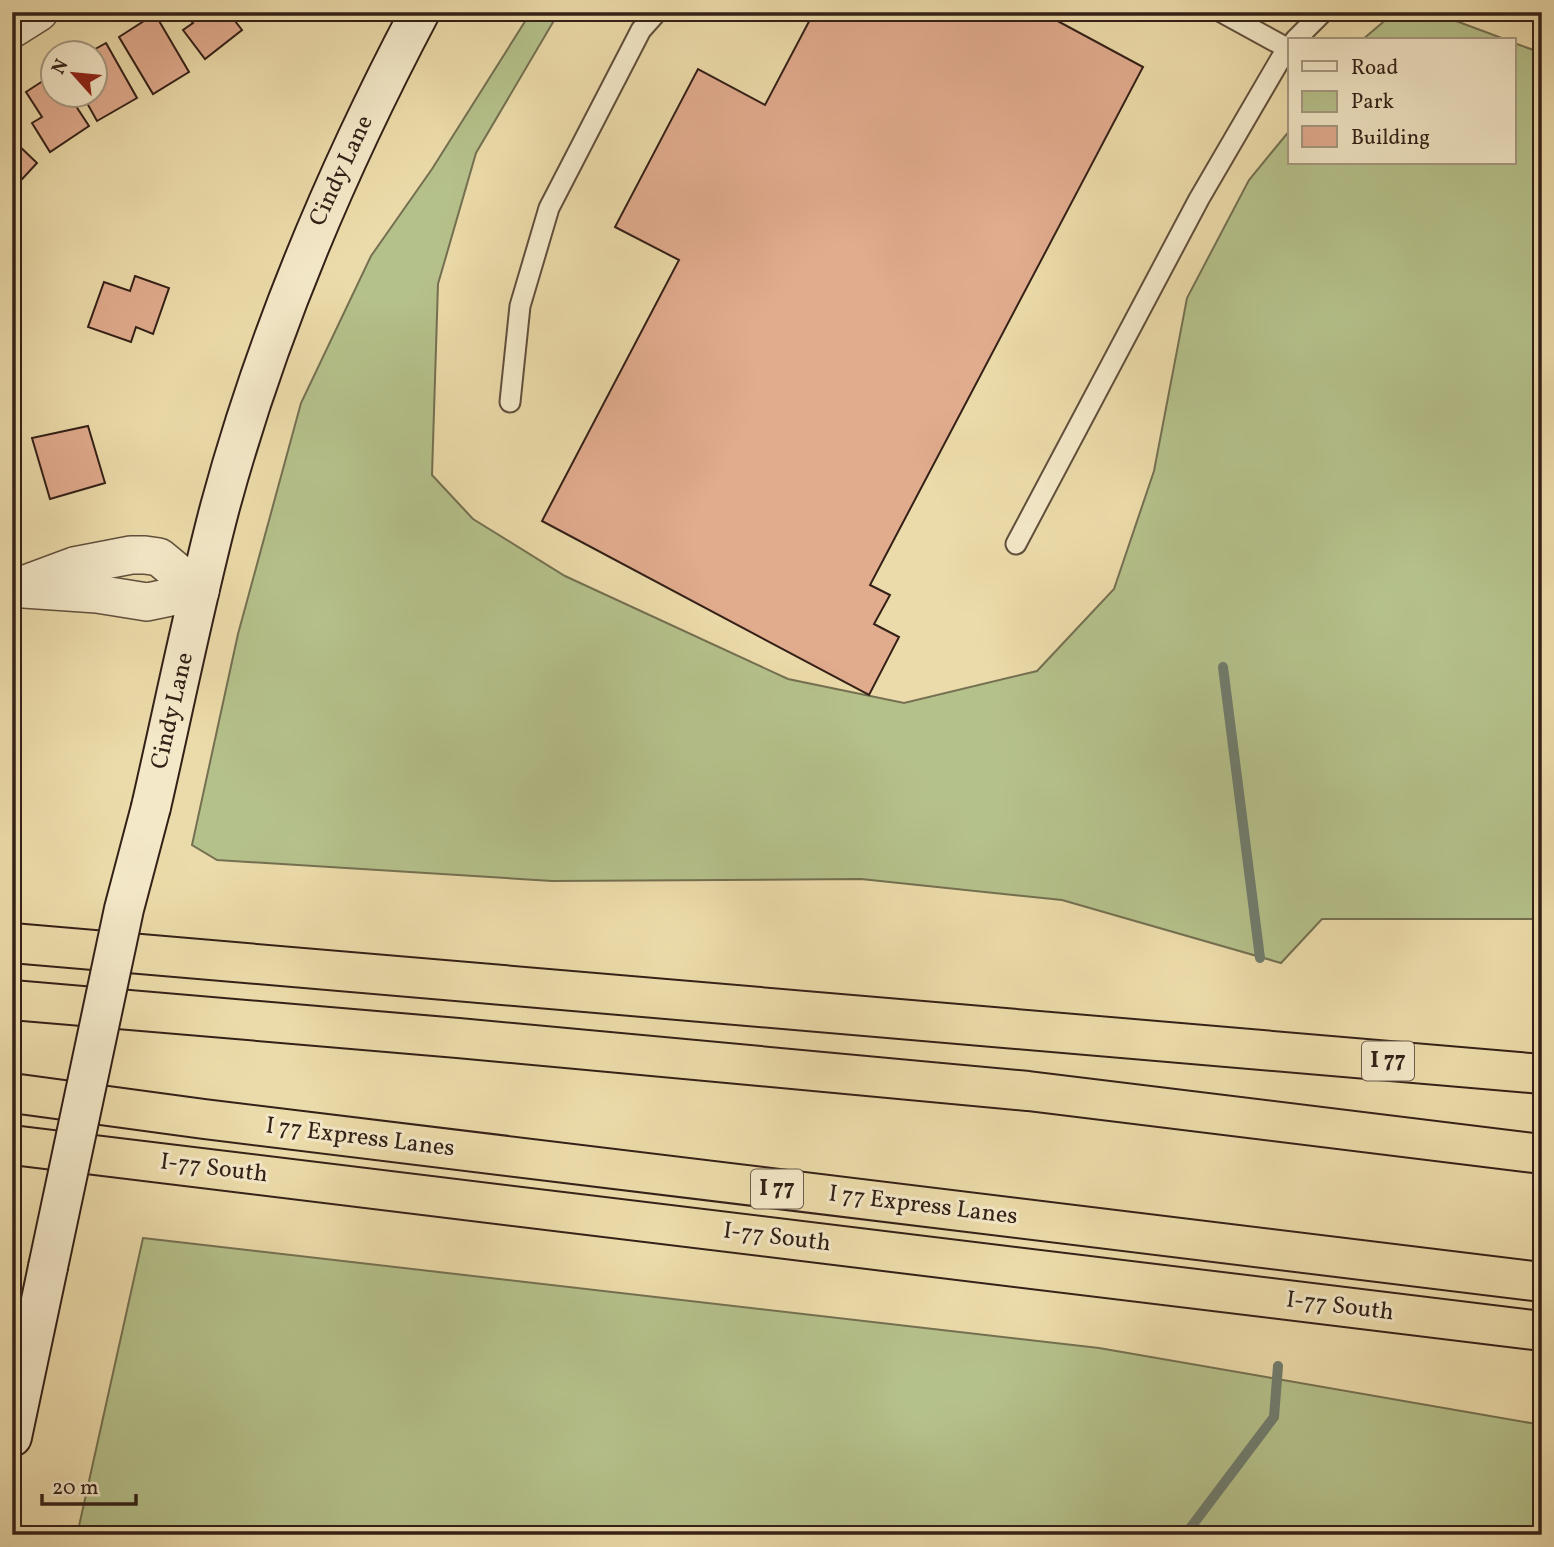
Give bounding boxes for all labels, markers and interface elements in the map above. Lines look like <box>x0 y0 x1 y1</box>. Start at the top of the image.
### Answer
north arrow <box>38 38 108 108</box>
legend <box>1288 38 1516 164</box>
text: Road <box>1351 54 1398 83</box>
text: N <box>46 55 75 79</box>
text: Park <box>1351 88 1394 117</box>
street label: Cindy Lane <box>301 110 383 232</box>
text: Building <box>1351 124 1430 153</box>
street label: Cindy Lane <box>143 649 203 773</box>
road number: I 77 <box>1362 1042 1414 1080</box>
street label: I 77 Express Lanes <box>264 1110 456 1166</box>
street label: I-77 South <box>158 1146 270 1192</box>
road number: I 77 <box>751 1170 803 1208</box>
street label: I 77 Express Lanes <box>827 1178 1019 1234</box>
street label: I-77 South <box>721 1215 833 1261</box>
street label: I-77 South <box>1284 1284 1396 1330</box>
scale bar <box>42 1463 136 1507</box>
text: 20 m <box>52 1474 98 1503</box>

